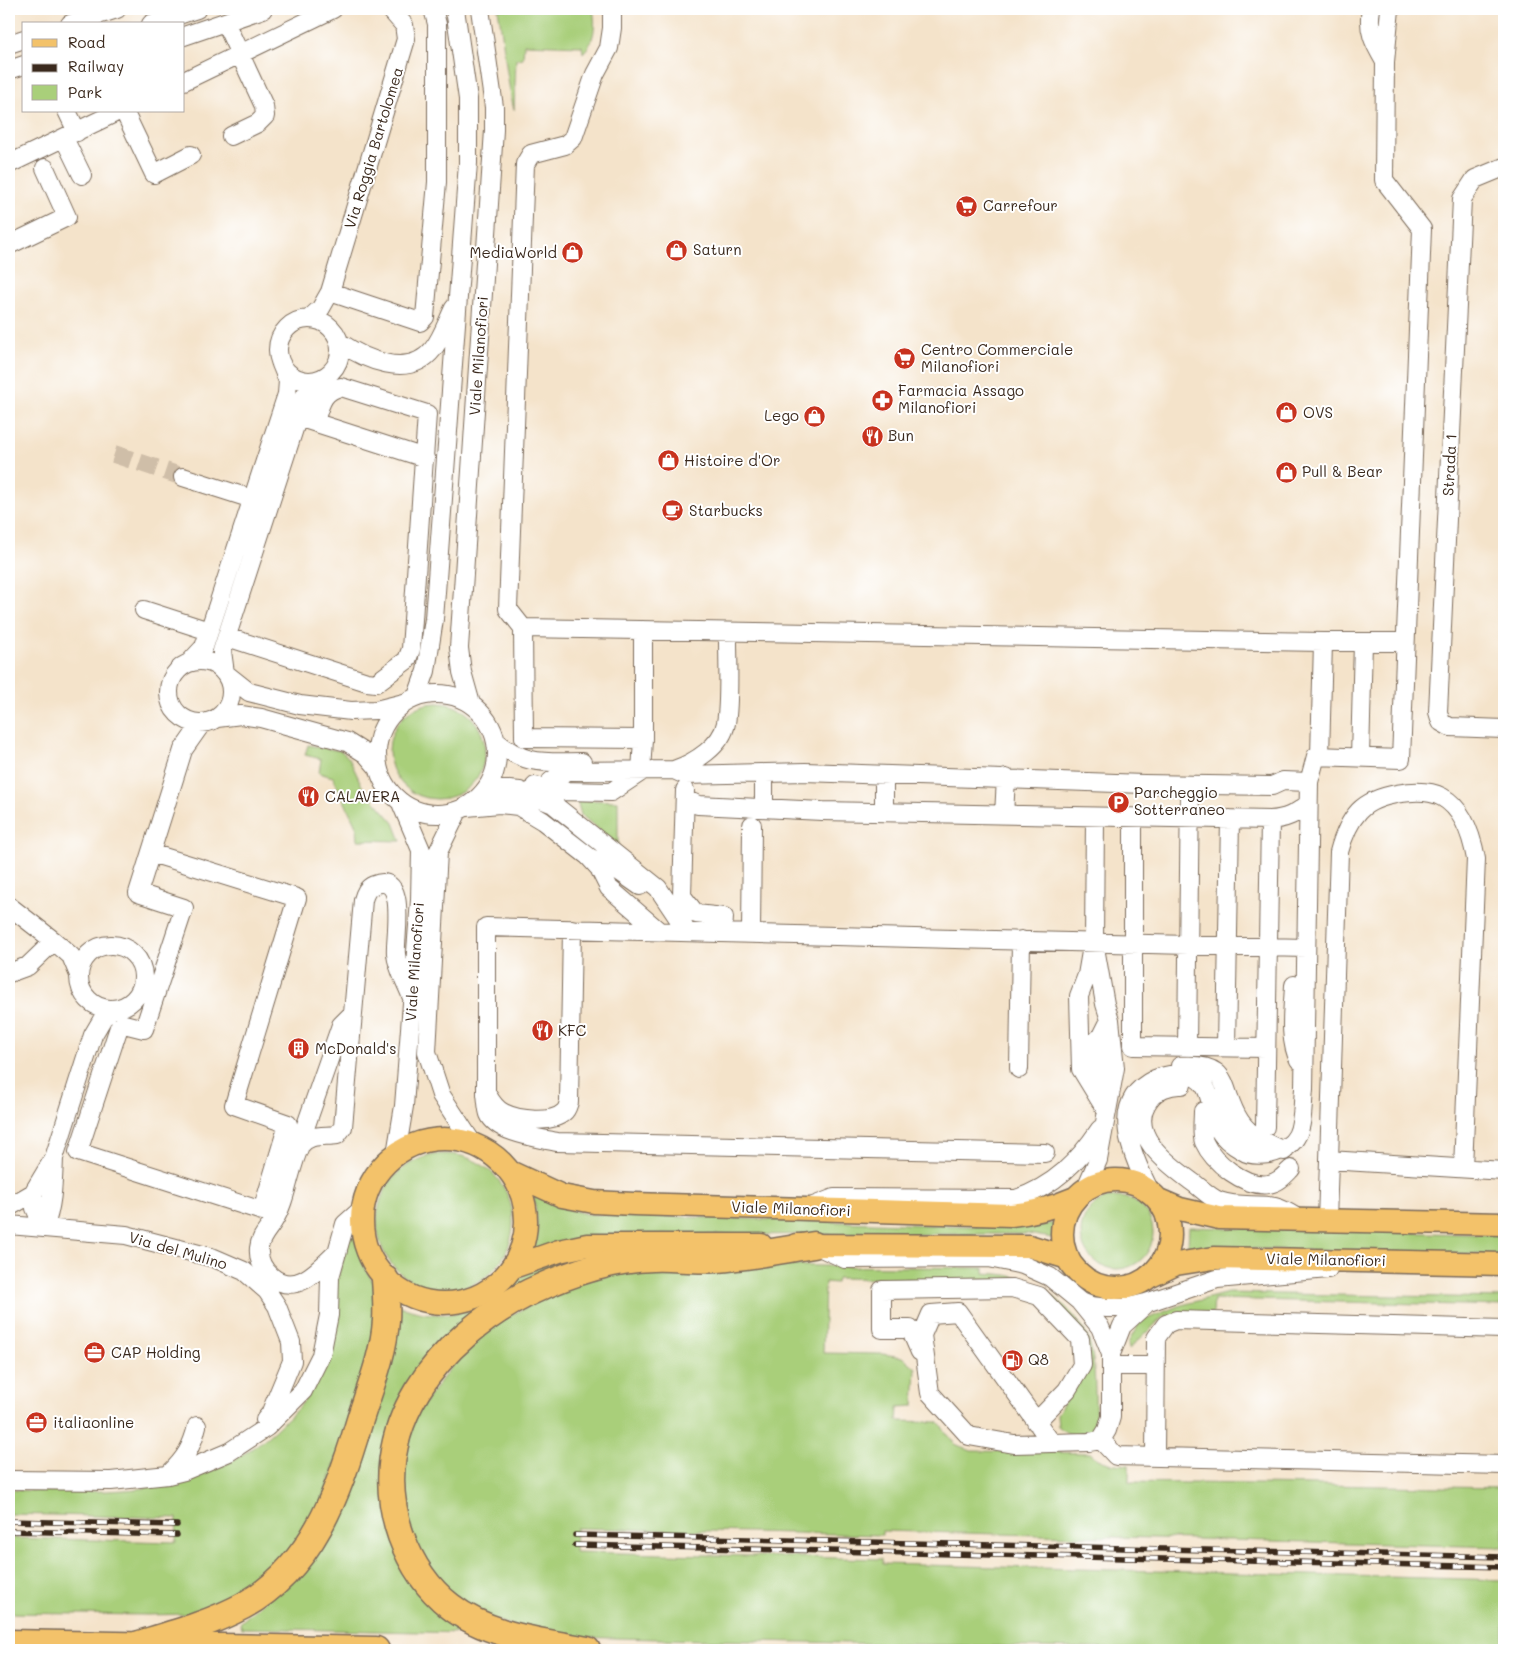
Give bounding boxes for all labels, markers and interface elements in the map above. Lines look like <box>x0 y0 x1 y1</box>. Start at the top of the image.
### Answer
legend <box>22 22 185 112</box>
text: Road <box>68 32 105 52</box>
text: Railway <box>68 56 124 76</box>
street label: Via Roggia Bartolomea <box>339 64 407 231</box>
text: Park <box>68 82 102 102</box>
supermarket icon: Carrefour <box>955 194 979 218</box>
place label: Carrefour <box>983 195 1058 215</box>
shop icon: Saturn <box>665 238 689 262</box>
place label: Saturn <box>693 239 741 259</box>
shop icon: MediaWorld <box>561 241 585 265</box>
place label: MediaWorld <box>469 242 557 262</box>
street label: Viale Milanofiori <box>464 296 492 416</box>
place label: Centro Commerciale Milanofiori <box>921 339 1073 376</box>
supermarket icon: Centro Commerciale Milanofiori <box>893 347 917 371</box>
place label: Farmacia Assago Milanofiori <box>898 380 1024 417</box>
pharmacy icon: Farmacia Assago Milanofiori <box>870 388 894 412</box>
shop icon: OVS <box>1275 401 1299 425</box>
place label: OVS <box>1303 402 1333 422</box>
shop icon: Lego <box>803 404 827 428</box>
place label: Lego <box>764 405 799 425</box>
restaurant icon: Bun <box>860 424 884 448</box>
place label: Bun <box>888 425 914 445</box>
street label: Strada 1 <box>1437 433 1461 497</box>
shop icon: Histoire d'Or <box>656 449 680 473</box>
place label: Histoire d'Or <box>684 450 781 470</box>
shop icon: Pull & Bear <box>1274 460 1298 484</box>
place label: Pull & Bear <box>1302 461 1383 481</box>
cafe icon: Starbucks <box>661 499 685 523</box>
place label: Starbucks <box>689 500 763 520</box>
place label: Parcheggio Sotterraneo <box>1134 782 1225 819</box>
restaurant icon: CALAVERA <box>297 785 321 809</box>
place label: CALAVERA <box>325 786 400 806</box>
parking icon: Parcheggio Sotterraneo <box>1106 790 1130 814</box>
street label: Viale Milanofiori <box>400 902 428 1022</box>
restaurant icon: KFC <box>530 1019 554 1043</box>
place label: KFC <box>558 1020 586 1040</box>
building icon: McDonald's <box>287 1037 311 1061</box>
place label: McDonald's <box>315 1038 397 1058</box>
street label: Viale Milanofiori <box>731 1196 851 1220</box>
street label: Via del Mulino <box>127 1226 230 1274</box>
street label: Viale Milanofiori <box>1266 1248 1386 1270</box>
office icon: CAP Holding <box>83 1341 107 1365</box>
place label: CAP Holding <box>111 1342 201 1362</box>
fuel station icon: Q8 <box>1000 1348 1024 1372</box>
place label: Q8 <box>1028 1349 1049 1369</box>
office icon: italiaonline <box>25 1411 49 1435</box>
place label: italiaonline <box>53 1412 134 1432</box>

